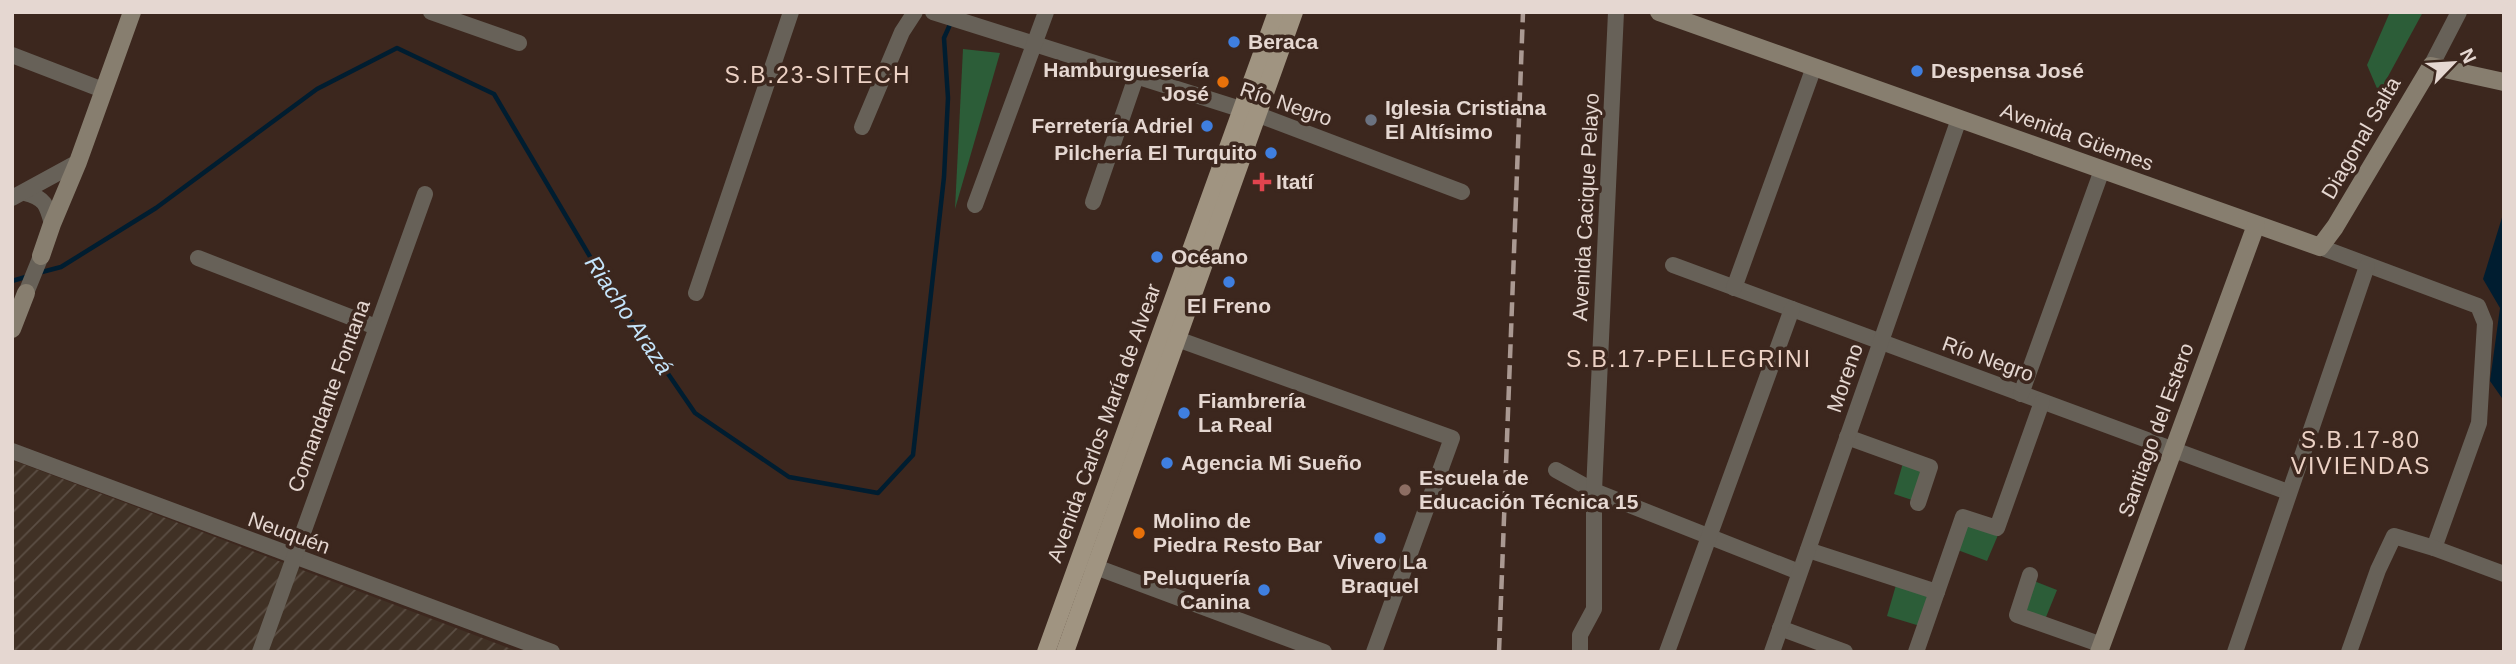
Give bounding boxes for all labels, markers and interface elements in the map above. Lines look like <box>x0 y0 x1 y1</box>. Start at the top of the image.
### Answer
north arrow <box>2418 28 2488 98</box>
place label: Beraca <box>1248 30 1318 53</box>
marker: Beraca <box>1226 34 1242 50</box>
text: N <box>2456 45 2480 67</box>
place label: Hamburguesería José <box>1043 58 1209 105</box>
place label: Despensa José <box>1931 59 2084 82</box>
district label: S.B.23-SITECH <box>724 62 912 88</box>
marker: Despensa José <box>1909 63 1925 79</box>
street label: Diagonal Salta <box>2316 73 2405 203</box>
marker: Hamburguesería José <box>1215 74 1231 90</box>
street label: Río Negro <box>1237 77 1335 130</box>
street label: Avenida Cacique Pelayo <box>1568 92 1603 322</box>
place label: Iglesia Cristiana El Altísimo <box>1385 96 1546 143</box>
street label: Avenida Güemes <box>1998 98 2157 175</box>
marker: Iglesia Cristiana El Altísimo <box>1363 112 1379 128</box>
place label: Ferretería Adriel <box>1032 114 1193 137</box>
marker: Ferretería Adriel <box>1199 118 1215 134</box>
place label: Pilchería El Turquito <box>1054 141 1257 164</box>
marker: Pilchería El Turquito <box>1263 145 1279 161</box>
place label: Itatí <box>1276 170 1315 193</box>
marker: Itatí <box>1254 174 1270 190</box>
place label: Océano <box>1171 245 1248 268</box>
marker: Océano <box>1149 249 1165 265</box>
water label: Riacho Arazá <box>580 251 678 379</box>
marker: El Freno <box>1221 274 1237 290</box>
street label: Avenida Carlos María de Alvear <box>1042 280 1165 565</box>
place label: El Freno <box>1187 294 1271 317</box>
street label: Comandante Fontana <box>283 296 374 495</box>
street label: Río Negro <box>1939 331 2037 386</box>
street label: Moreno <box>1822 340 1867 415</box>
street label: Santiago del Estero <box>2113 340 2198 520</box>
district label: S.B.17-PELLEGRINI <box>1566 346 1812 372</box>
place label: Fiambrería La Real <box>1198 389 1306 436</box>
marker: Fiambrería La Real <box>1176 405 1192 421</box>
district label: S.B.17-80 VIVIENDAS <box>2291 427 2431 479</box>
place label: Agencia Mi Sueño <box>1181 451 1362 474</box>
marker: Agencia Mi Sueño <box>1159 455 1175 471</box>
place label: Escuela de Educación Técnica 15 <box>1419 466 1639 513</box>
marker: Escuela de Educación Técnica 15 <box>1397 482 1413 498</box>
street label: Neuquén <box>245 507 333 558</box>
place label: Molino de Piedra Resto Bar <box>1153 509 1322 556</box>
marker: Molino de Piedra Resto Bar <box>1131 525 1147 541</box>
marker: Vivero La Braquel <box>1372 530 1388 546</box>
place label: Vivero La Braquel <box>1333 550 1427 597</box>
place label: Peluquería Canina <box>1143 566 1250 613</box>
marker: Peluquería Canina <box>1256 582 1272 598</box>

